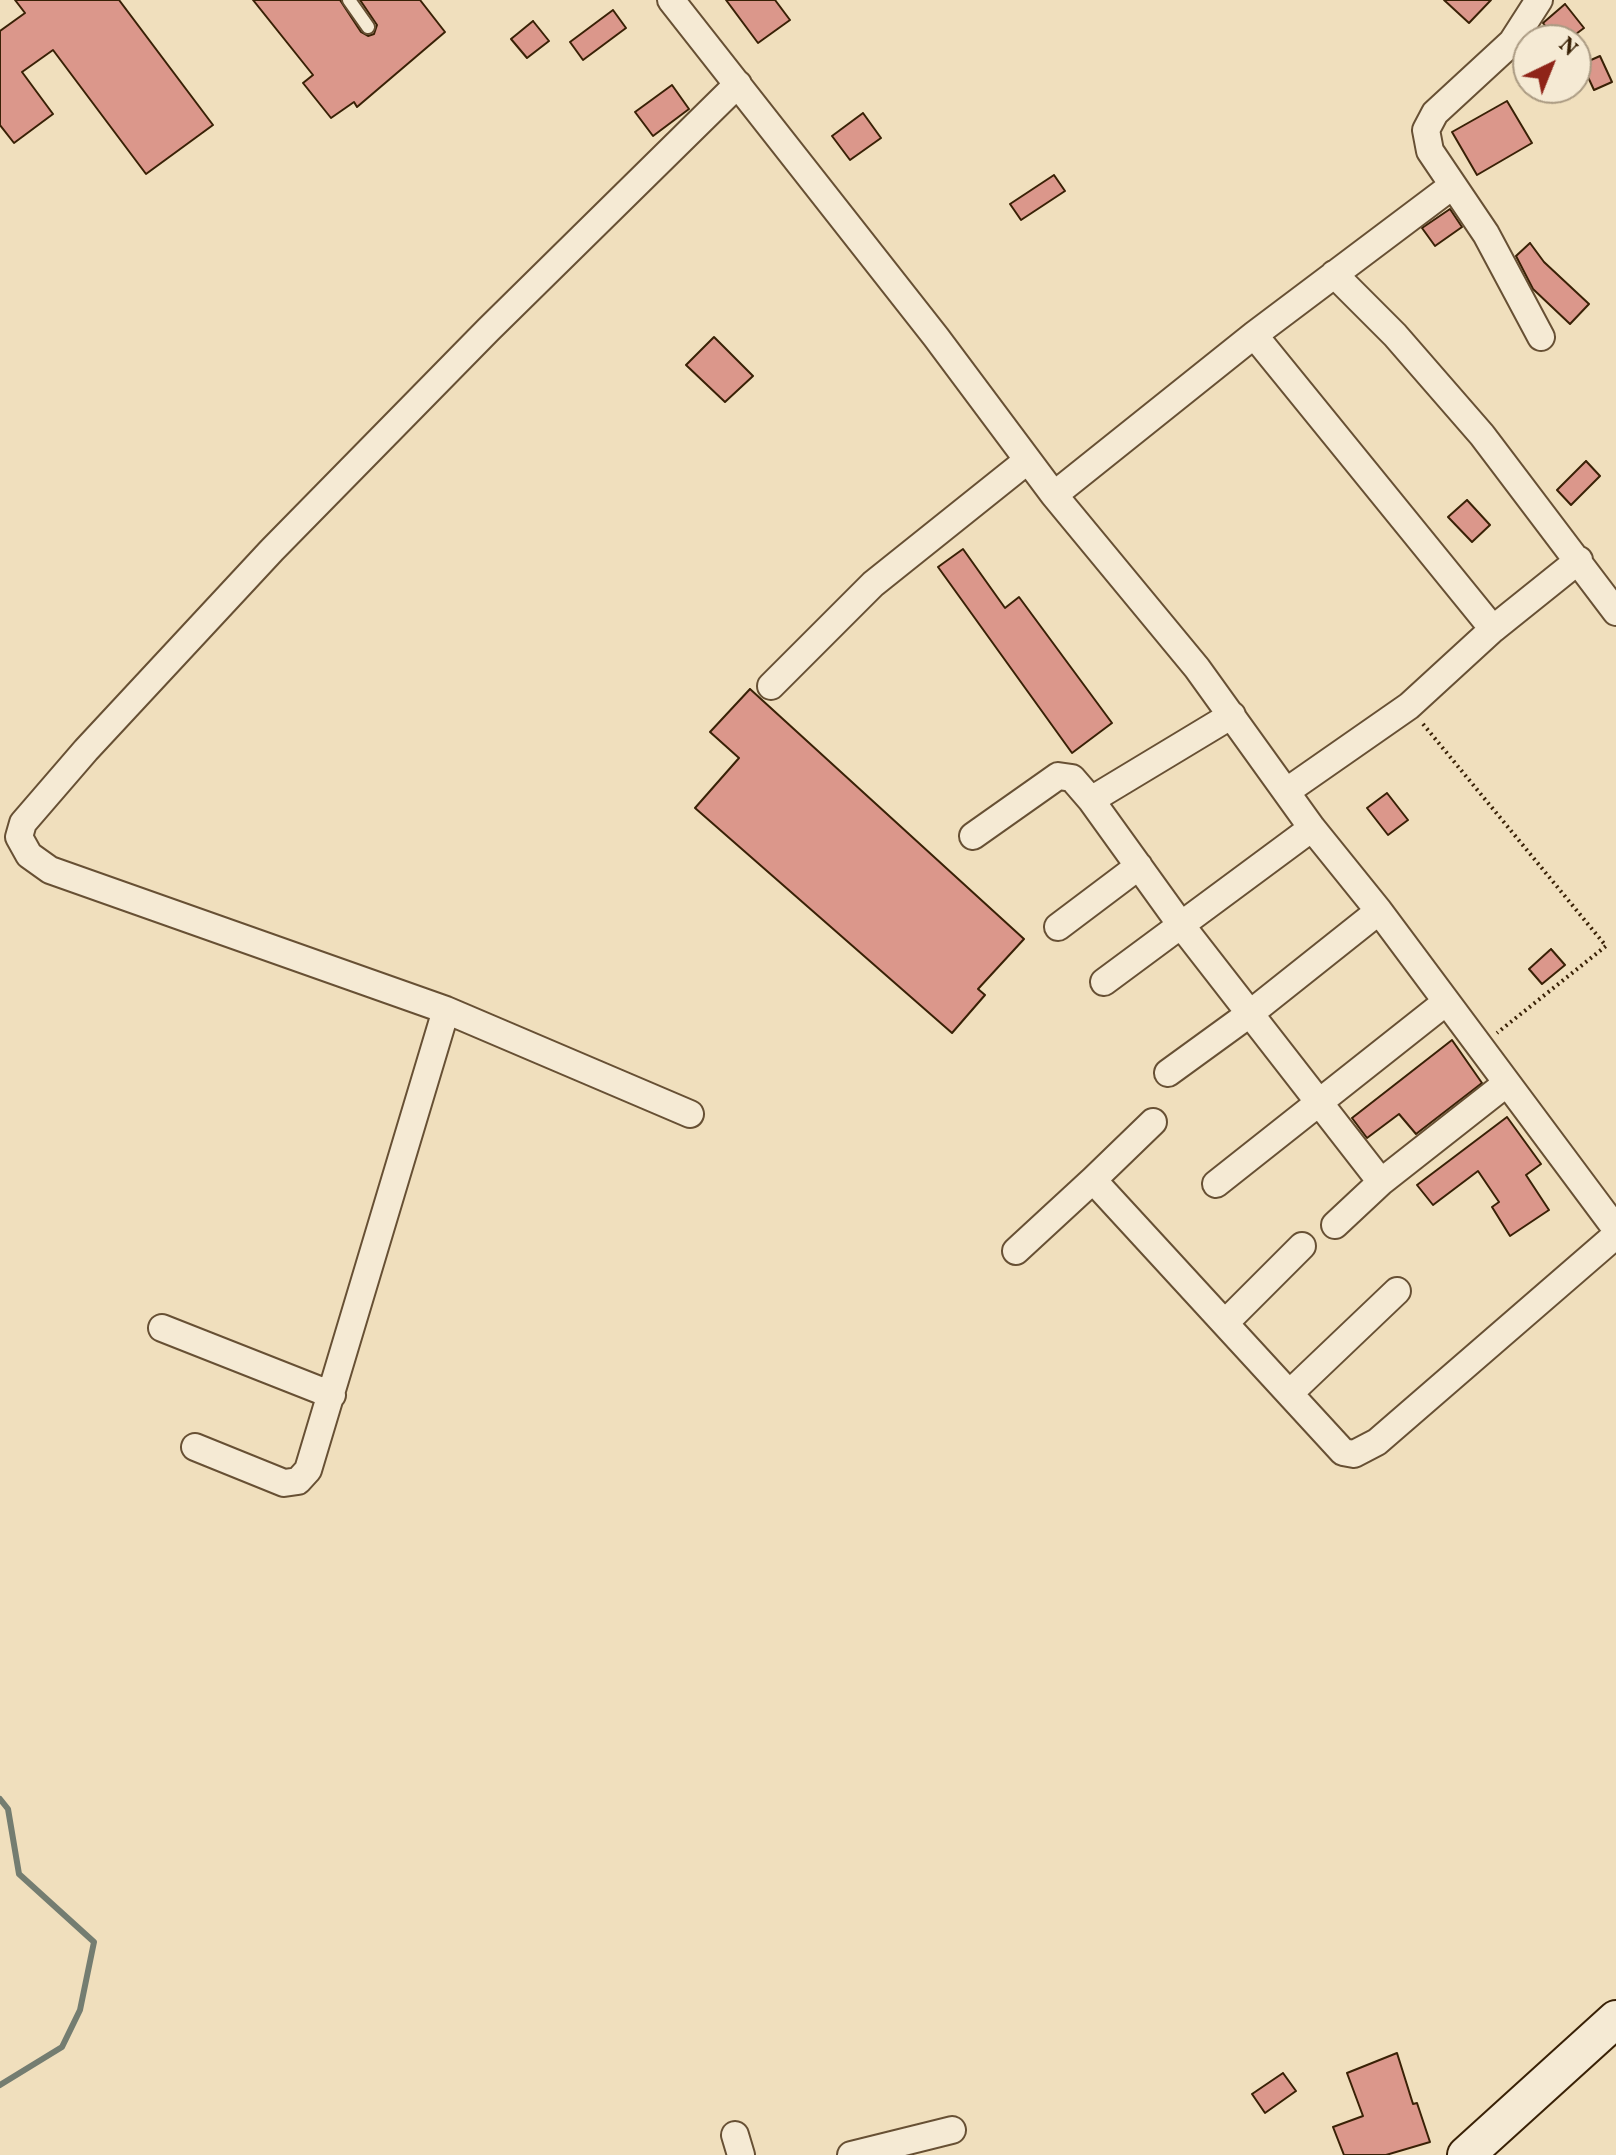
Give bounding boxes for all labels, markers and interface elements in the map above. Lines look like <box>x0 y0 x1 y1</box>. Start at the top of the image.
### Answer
north arrow <box>1512 24 1592 104</box>
text: N <box>1551 31 1584 64</box>

